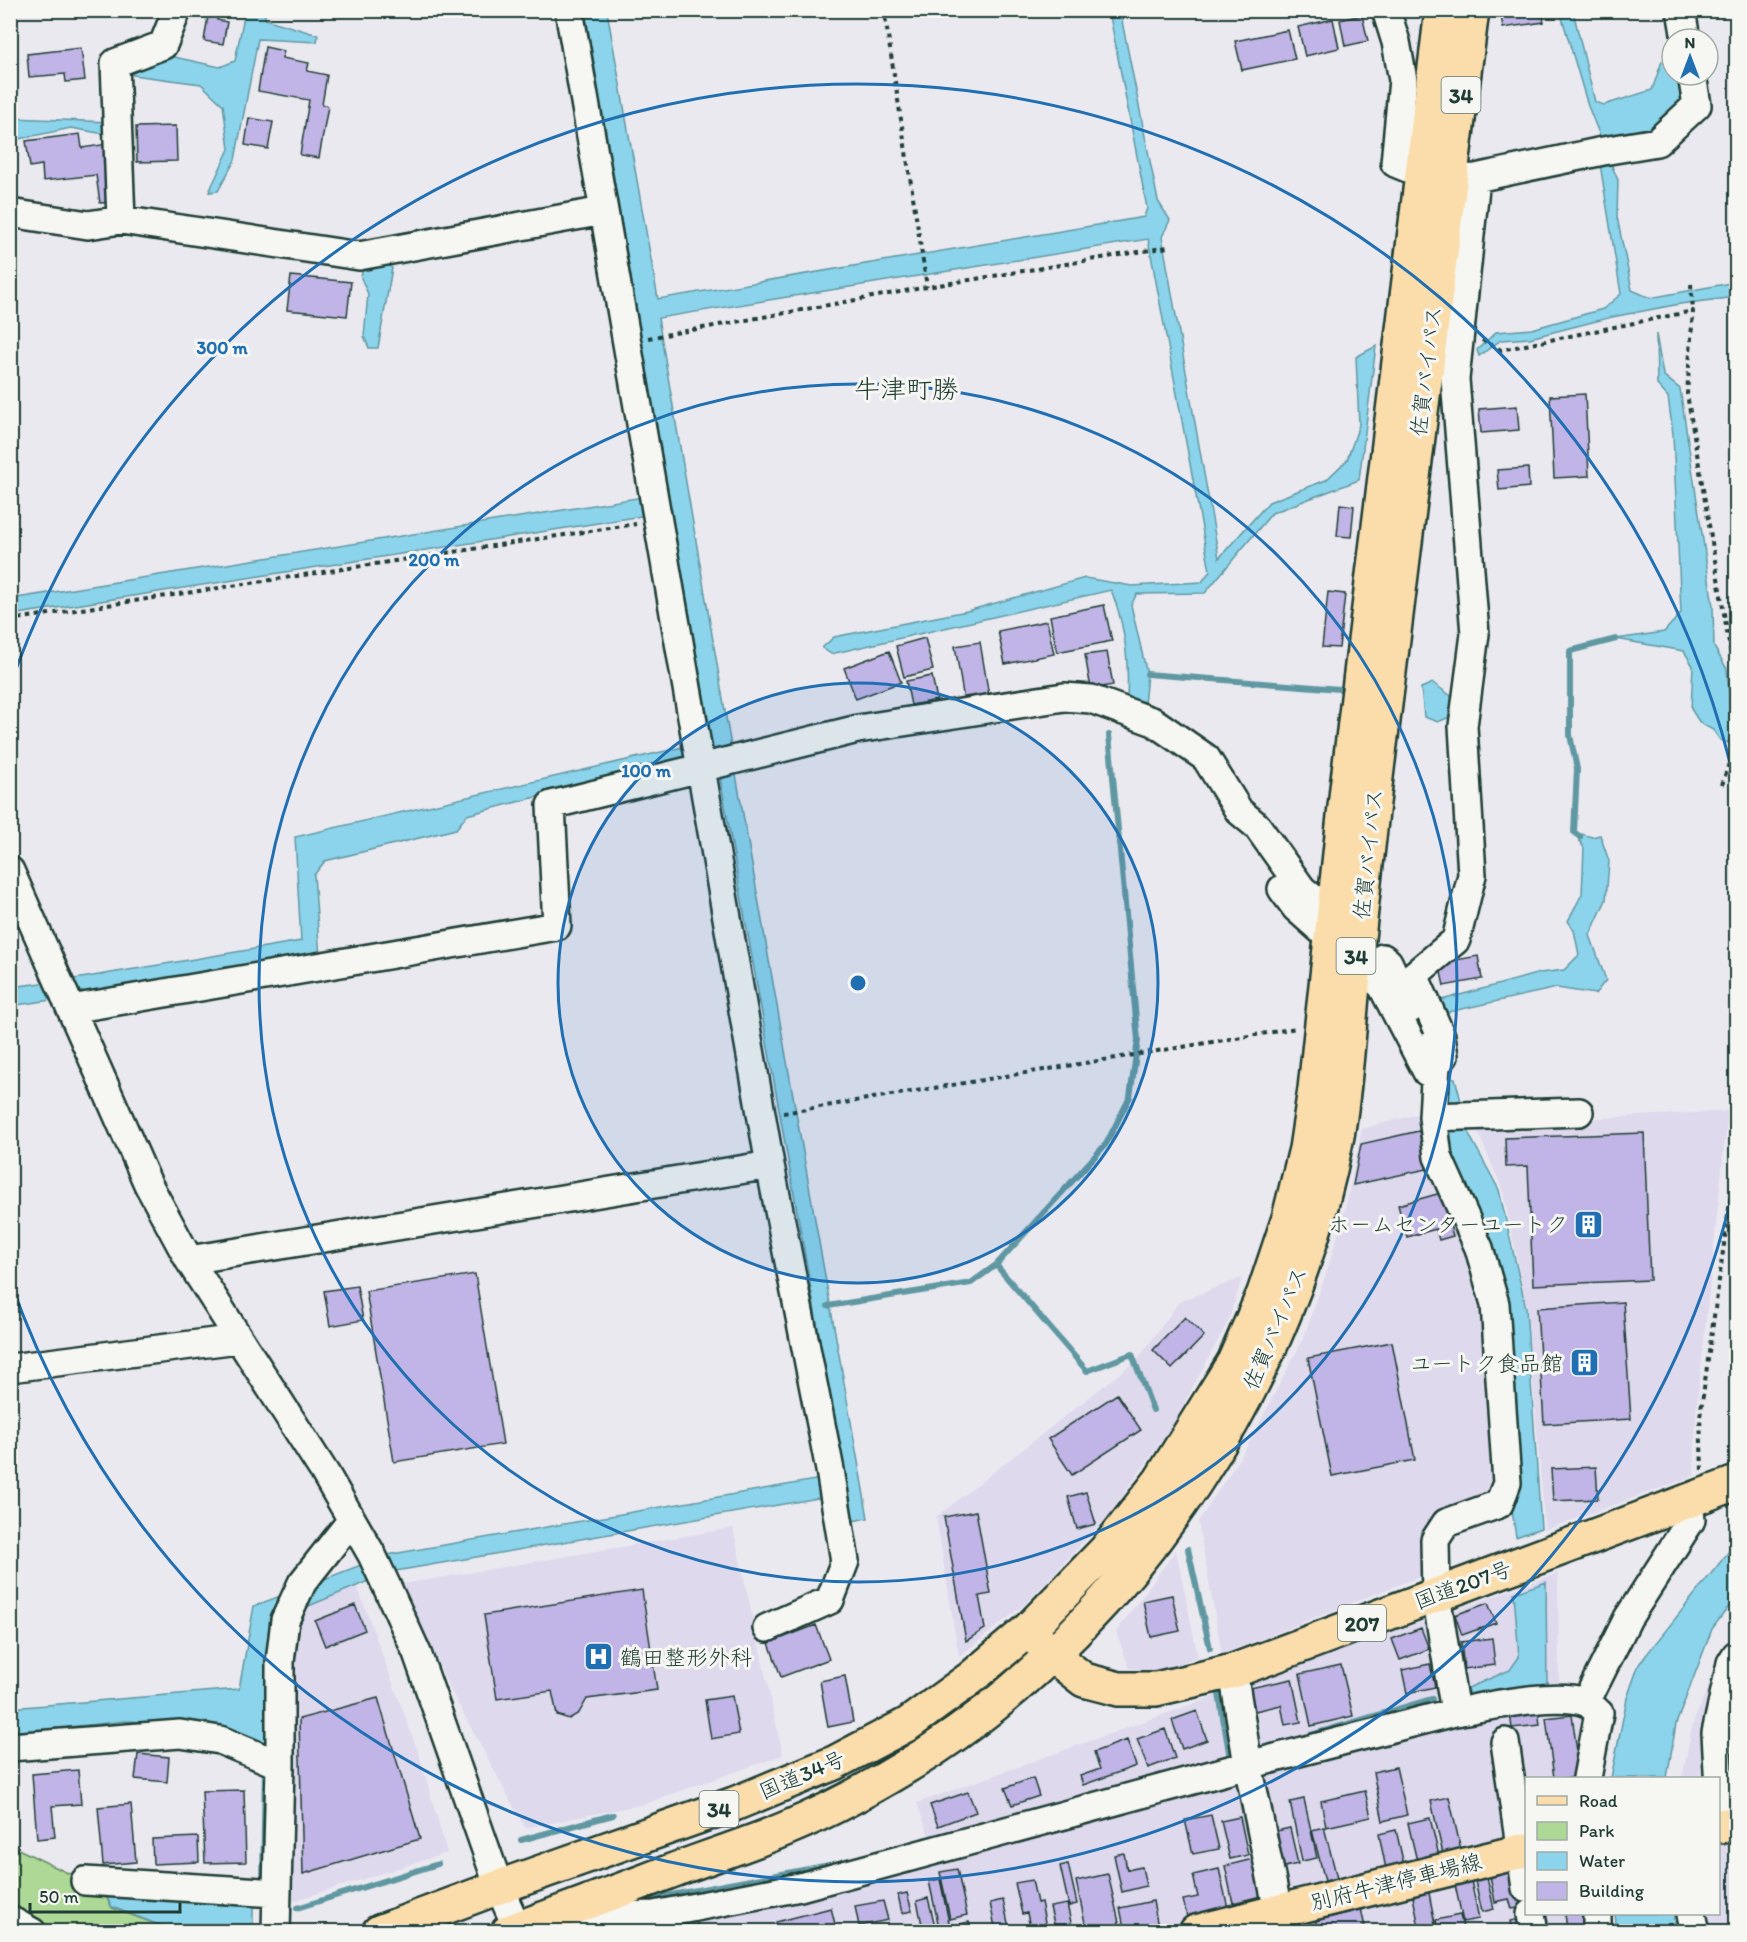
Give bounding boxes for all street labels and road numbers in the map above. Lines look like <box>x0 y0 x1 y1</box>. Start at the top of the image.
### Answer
road number: 34 <box>1442 77 1480 113</box>
street label: 佐賀バイパス <box>1405 304 1447 438</box>
street label: 佐賀バイパス <box>1348 787 1388 921</box>
road number: 34 <box>1336 938 1376 974</box>
street label: 佐賀バイパス <box>1237 1262 1313 1394</box>
street label: 国道207号 <box>1410 1555 1516 1615</box>
road number: 207 <box>1338 1605 1386 1641</box>
street label: 国道34号 <box>755 1745 849 1805</box>
road number: 34 <box>700 1791 738 1827</box>
street label: 別府牛津停車場線 <box>1307 1848 1485 1916</box>

